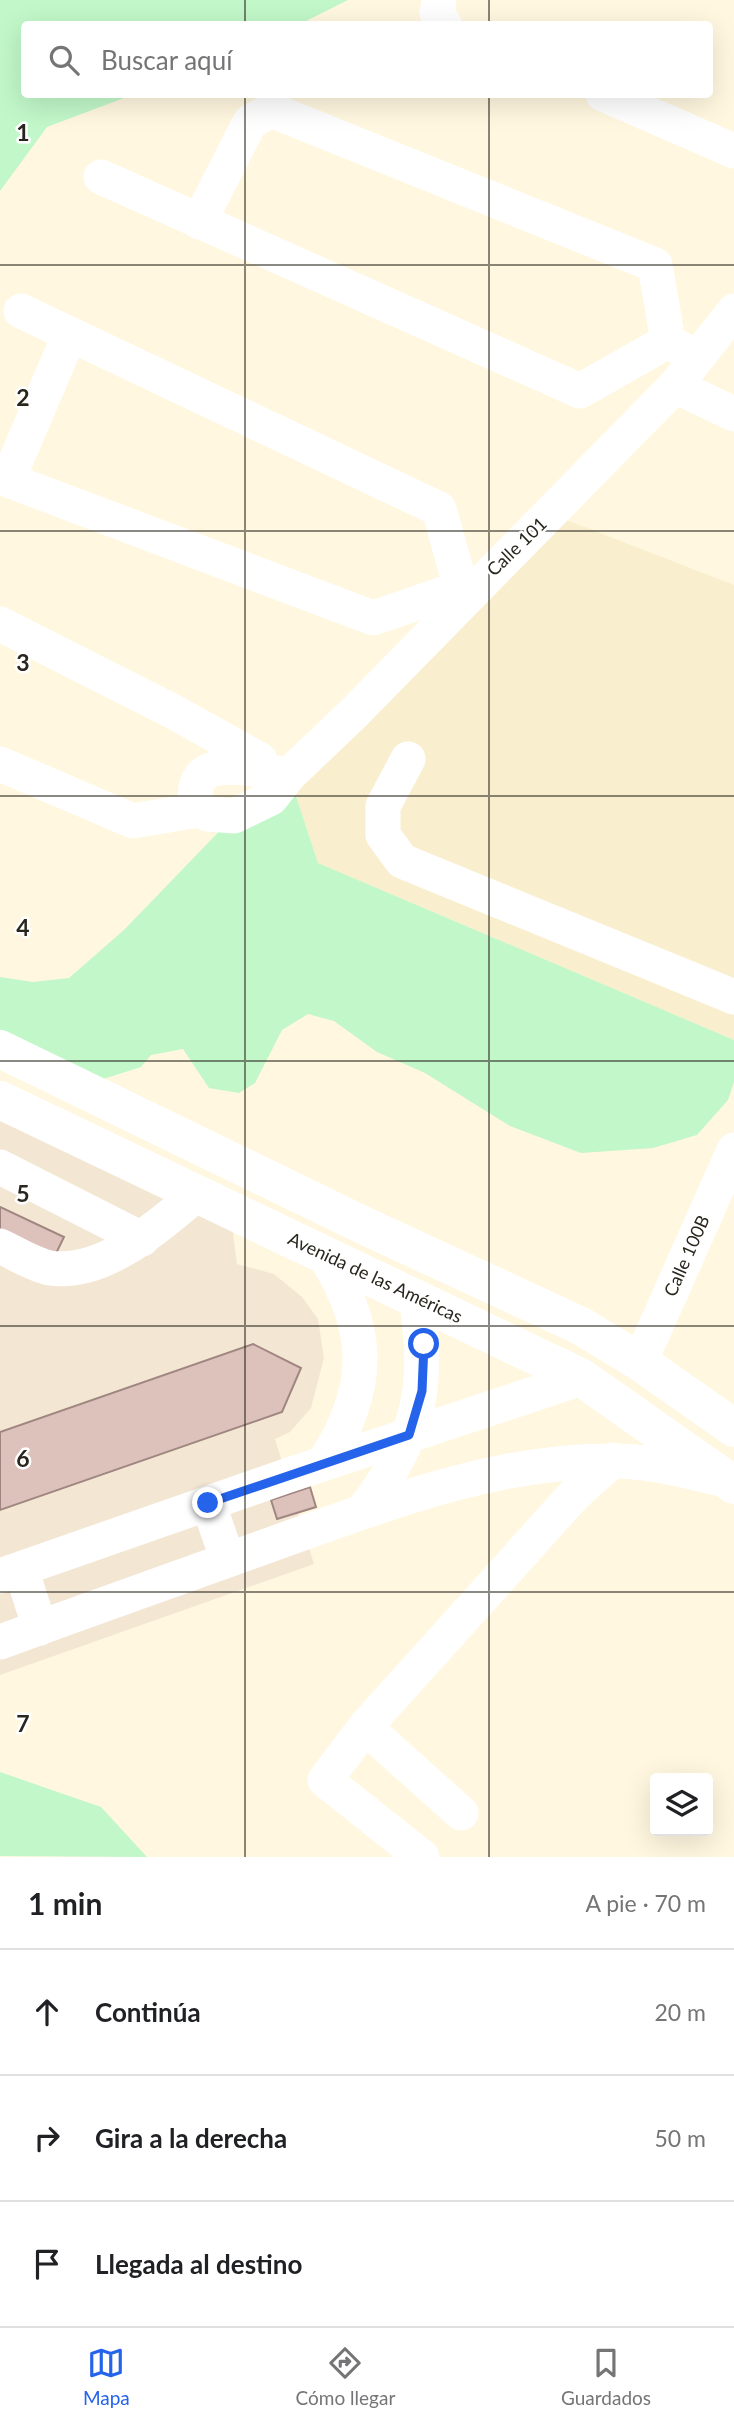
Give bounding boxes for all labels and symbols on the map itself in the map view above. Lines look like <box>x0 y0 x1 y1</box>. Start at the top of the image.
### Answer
text: 1 <box>16 118 30 146</box>
text: 2 <box>16 383 30 411</box>
street label: Calle 101 <box>482 512 551 580</box>
text: 3 <box>16 648 30 676</box>
text: 4 <box>16 913 30 941</box>
text: 5 <box>16 1179 30 1207</box>
street label: Calle 100B <box>658 1212 714 1300</box>
street label: Avenida de las Américas <box>285 1227 466 1327</box>
route start <box>408 1328 439 1359</box>
text: 6 <box>16 1444 30 1472</box>
route end <box>192 1487 223 1518</box>
text: 7 <box>16 1709 30 1737</box>

